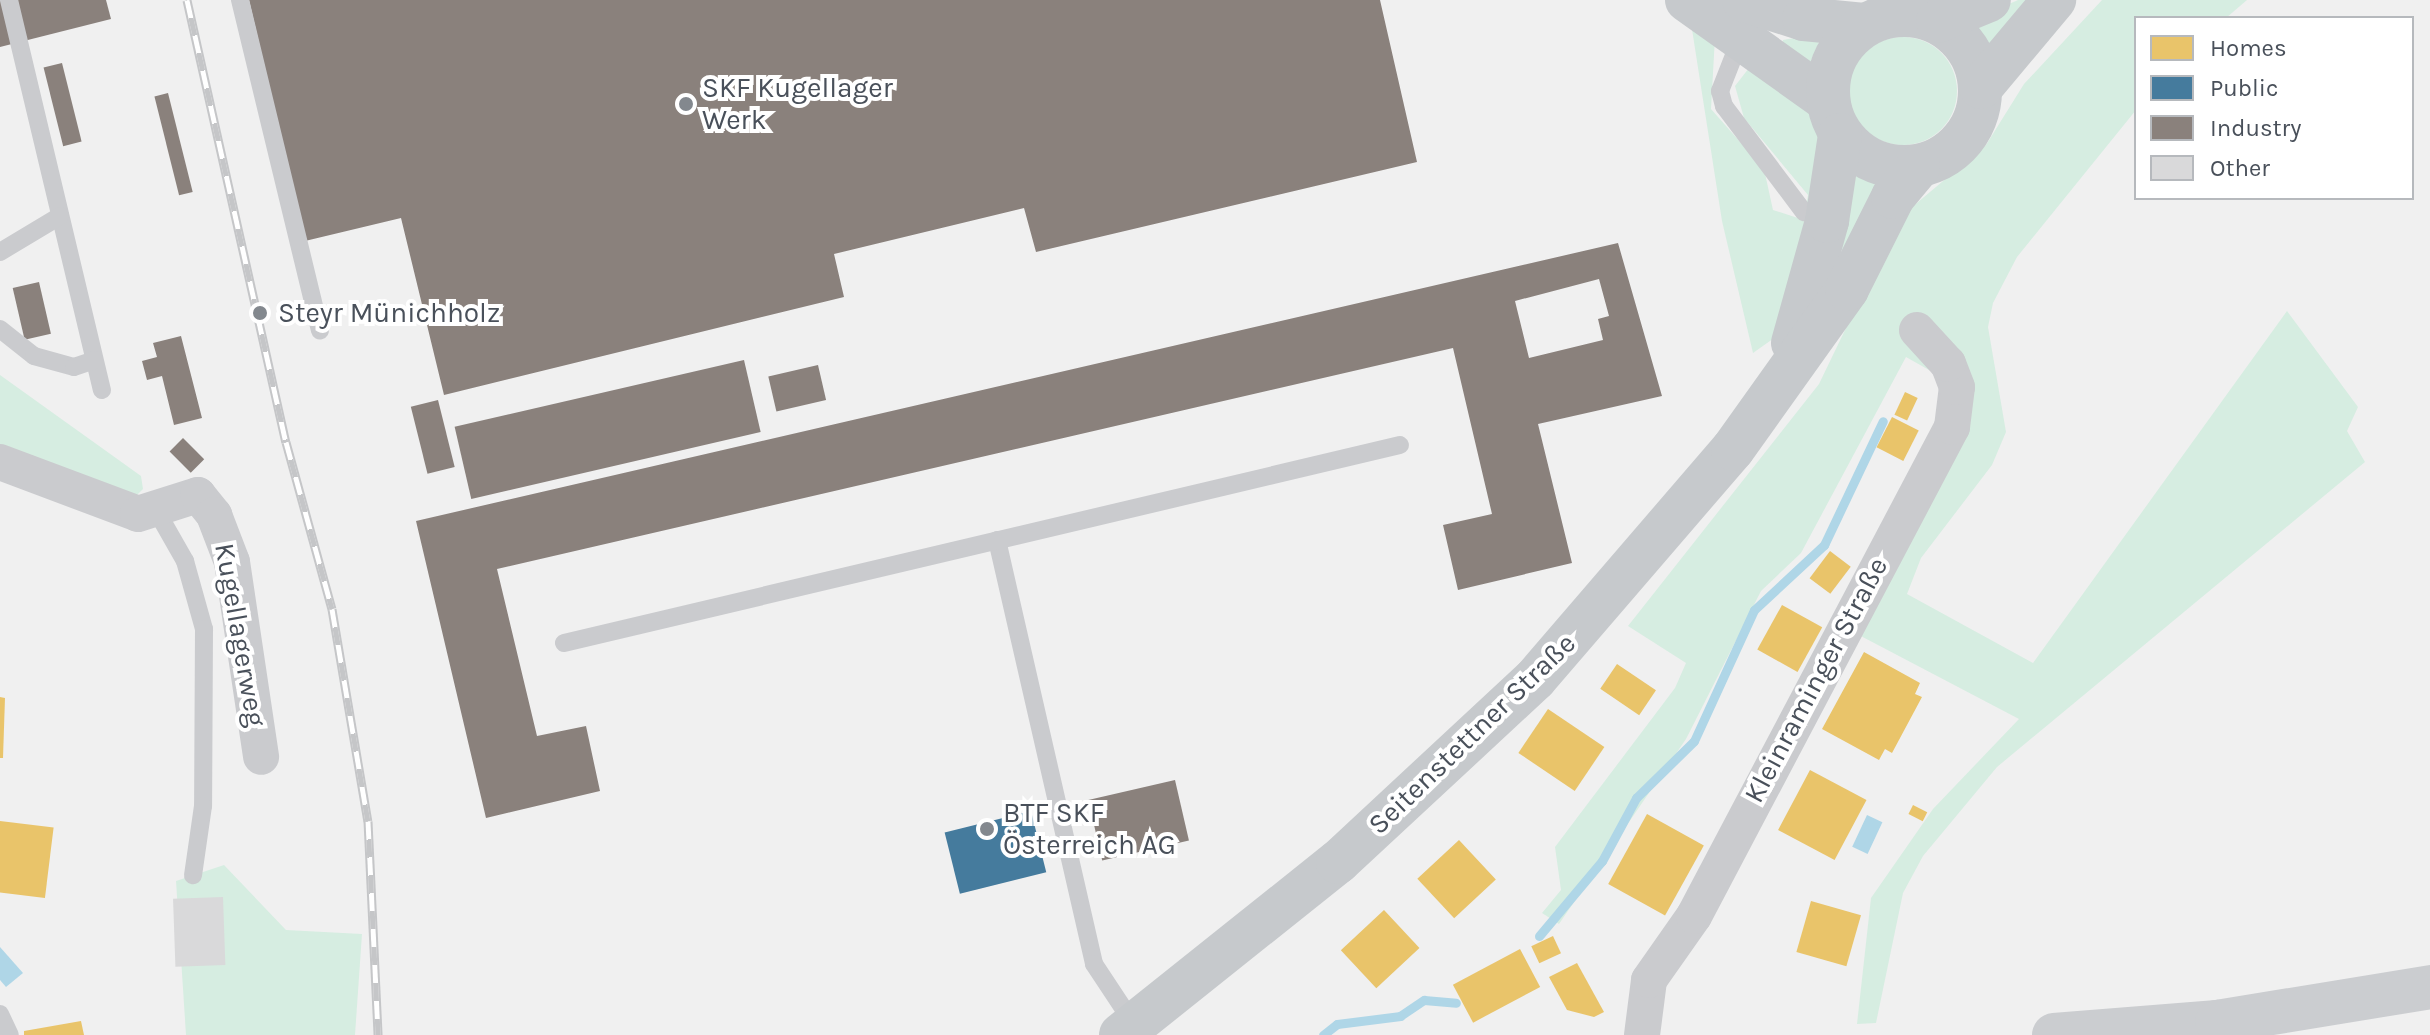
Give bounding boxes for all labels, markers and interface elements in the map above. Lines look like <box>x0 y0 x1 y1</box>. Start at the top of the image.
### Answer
legend <box>2134 16 2414 200</box>
text: Homes <box>2210 34 2287 62</box>
place label: SKF Kugellager Werk <box>702 71 893 137</box>
text: Public <box>2210 74 2278 102</box>
marker: SKF Kugellager Werk <box>677 95 695 113</box>
text: Industry <box>2210 114 2301 142</box>
text: Other <box>2210 154 2270 182</box>
place label: Steyr Münichholz <box>278 296 500 330</box>
marker: Steyr Münichholz <box>249 302 271 324</box>
street label: Kugellagerweg <box>207 540 273 730</box>
street label: Kleinraminger Straße <box>1737 552 1895 808</box>
street label: Seitenstettner Straße <box>1362 626 1582 842</box>
place label: BTF SKF Österreich AG <box>1003 796 1176 862</box>
marker: BTF SKF Österreich AG <box>978 820 996 838</box>

